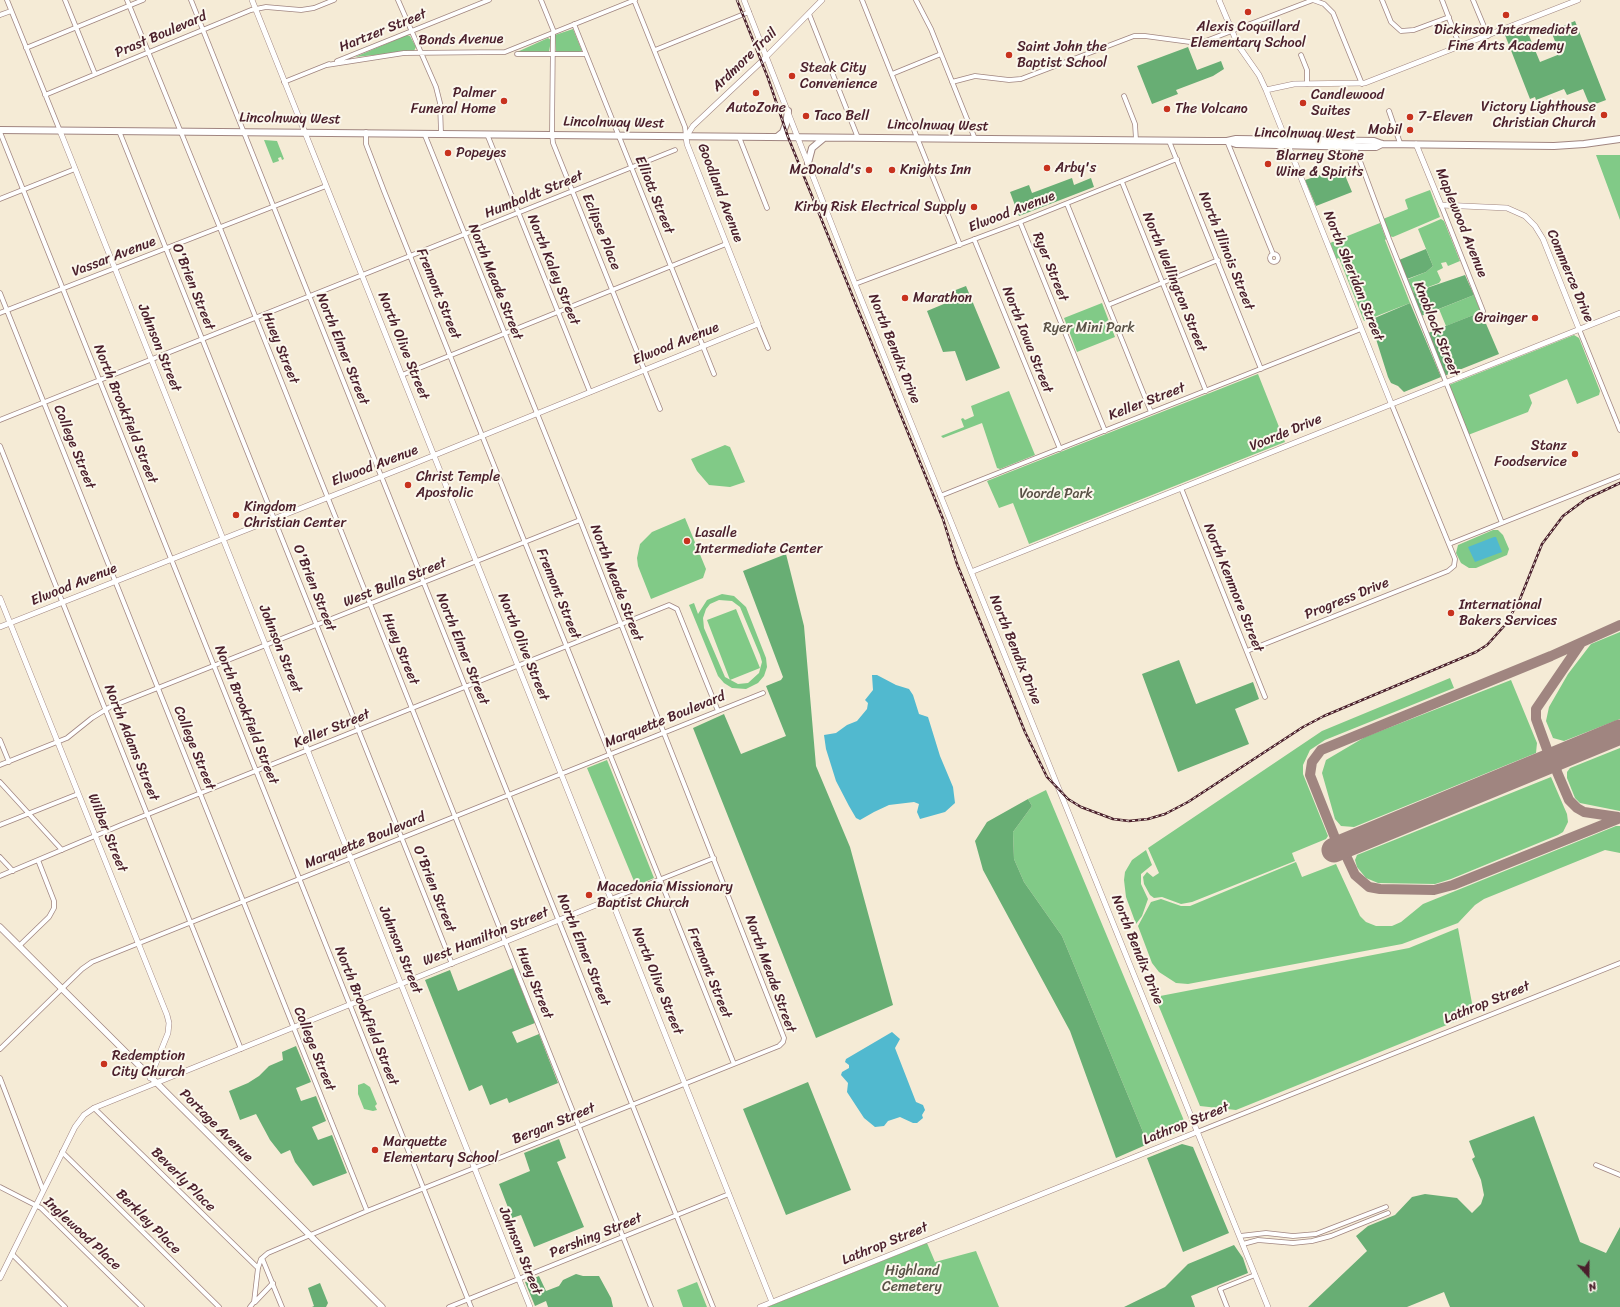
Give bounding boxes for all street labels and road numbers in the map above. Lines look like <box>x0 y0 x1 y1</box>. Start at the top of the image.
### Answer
street label: Hartzer Street <box>337 6 429 56</box>
street label: Prast Boulevard <box>113 8 209 62</box>
street label: Ardmore Trail <box>709 25 781 95</box>
street label: Bonds Avenue <box>418 31 504 49</box>
street label: Lincolnway West <box>239 110 341 128</box>
street label: Lincolnway West <box>563 114 665 132</box>
street label: Lincolnway West <box>887 117 989 135</box>
street label: Lincolnway West <box>1254 125 1356 143</box>
street label: Goodland Avenue <box>693 141 747 245</box>
street label: Elliott Street <box>631 154 677 236</box>
street label: Maplewood Avenue <box>1431 166 1491 280</box>
street label: Humboldt Street <box>482 168 586 222</box>
street label: Elwood Avenue <box>966 188 1058 236</box>
street label: North Illinois Street <box>1195 189 1257 313</box>
street label: Eclipse Place <box>578 191 624 273</box>
street label: North Sheridan Street <box>1319 208 1387 344</box>
street label: North Wellington Street <box>1138 210 1210 354</box>
street label: North Kaley Street <box>523 212 583 328</box>
street label: North Meade Street <box>464 221 526 343</box>
street label: Commerce Drive <box>1543 227 1597 325</box>
street label: Ryer Street <box>1029 230 1071 304</box>
street label: Vassar Avenue <box>70 233 158 281</box>
street label: O'Brien Street <box>168 241 218 333</box>
street label: Fremont Street <box>412 246 464 342</box>
street label: Knoblock Street <box>1409 279 1463 379</box>
street label: North Iowa Street <box>998 284 1056 396</box>
street label: North Elmer Street <box>312 290 372 408</box>
street label: North Olive Street <box>374 290 432 402</box>
street label: North Bendix Drive <box>864 292 924 406</box>
street label: Johnson Street <box>134 302 184 394</box>
street label: Huey Street <box>258 310 302 386</box>
street label: Elwood Avenue <box>630 319 722 369</box>
street label: North Brookfield Street <box>89 342 161 486</box>
street label: Keller Street <box>1106 380 1188 424</box>
street label: College Street <box>50 403 98 491</box>
street label: Voorde Drive <box>1247 411 1325 455</box>
street label: Elwood Avenue <box>329 442 421 490</box>
street label: North Kenmore Street <box>1199 521 1267 655</box>
street label: North Meade Street <box>586 522 646 644</box>
street label: O'Brien Street <box>289 542 339 634</box>
street label: Fremont Street <box>532 546 584 642</box>
street label: West Bulla Street <box>341 555 449 611</box>
street label: Elwood Avenue <box>28 560 120 610</box>
street label: Progress Drive <box>1302 574 1392 624</box>
street label: North Elmer Street <box>432 590 492 708</box>
street label: North Olive Street <box>494 591 552 703</box>
street label: North Bendix Drive <box>985 593 1045 707</box>
street label: Johnson Street <box>255 603 305 695</box>
street label: Huey Street <box>378 611 422 687</box>
street label: North Brookfield Street <box>210 643 282 787</box>
street label: North Adams Street <box>100 682 162 804</box>
street label: Marquette Boulevard <box>602 688 728 752</box>
street label: College Street <box>170 704 218 792</box>
street label: Keller Street <box>291 706 373 752</box>
street label: Wilber Street <box>84 791 130 875</box>
street label: Marquette Boulevard <box>302 809 428 873</box>
street label: O'Brien Street <box>409 843 459 935</box>
street label: North Elmer Street <box>553 891 613 1009</box>
street label: North Bendix Drive <box>1107 893 1167 1007</box>
street label: Johnson Street <box>375 904 425 996</box>
street label: West Hamilton Street <box>421 904 551 970</box>
street label: North Meade Street <box>741 913 799 1035</box>
street label: North Olive Street <box>628 925 686 1037</box>
street label: Fremont Street <box>683 925 735 1021</box>
street label: North Brookfield Street <box>330 944 402 1088</box>
street label: Huey Street <box>512 945 556 1021</box>
street label: Lathrop Street <box>1441 978 1533 1028</box>
street label: College Street <box>290 1005 338 1093</box>
street label: Portage Avenue <box>176 1086 256 1166</box>
street label: Lathrop Street <box>1140 1099 1232 1149</box>
street label: Bergan Street <box>510 1100 598 1148</box>
street label: Beverly Place <box>147 1144 219 1216</box>
street label: Berkley Place <box>112 1186 184 1258</box>
street label: Inglewood Place <box>40 1194 124 1274</box>
street label: Johnson Street <box>495 1205 545 1297</box>
street label: Pershing Street <box>547 1210 645 1262</box>
street label: Lathrop Street <box>839 1219 931 1269</box>

